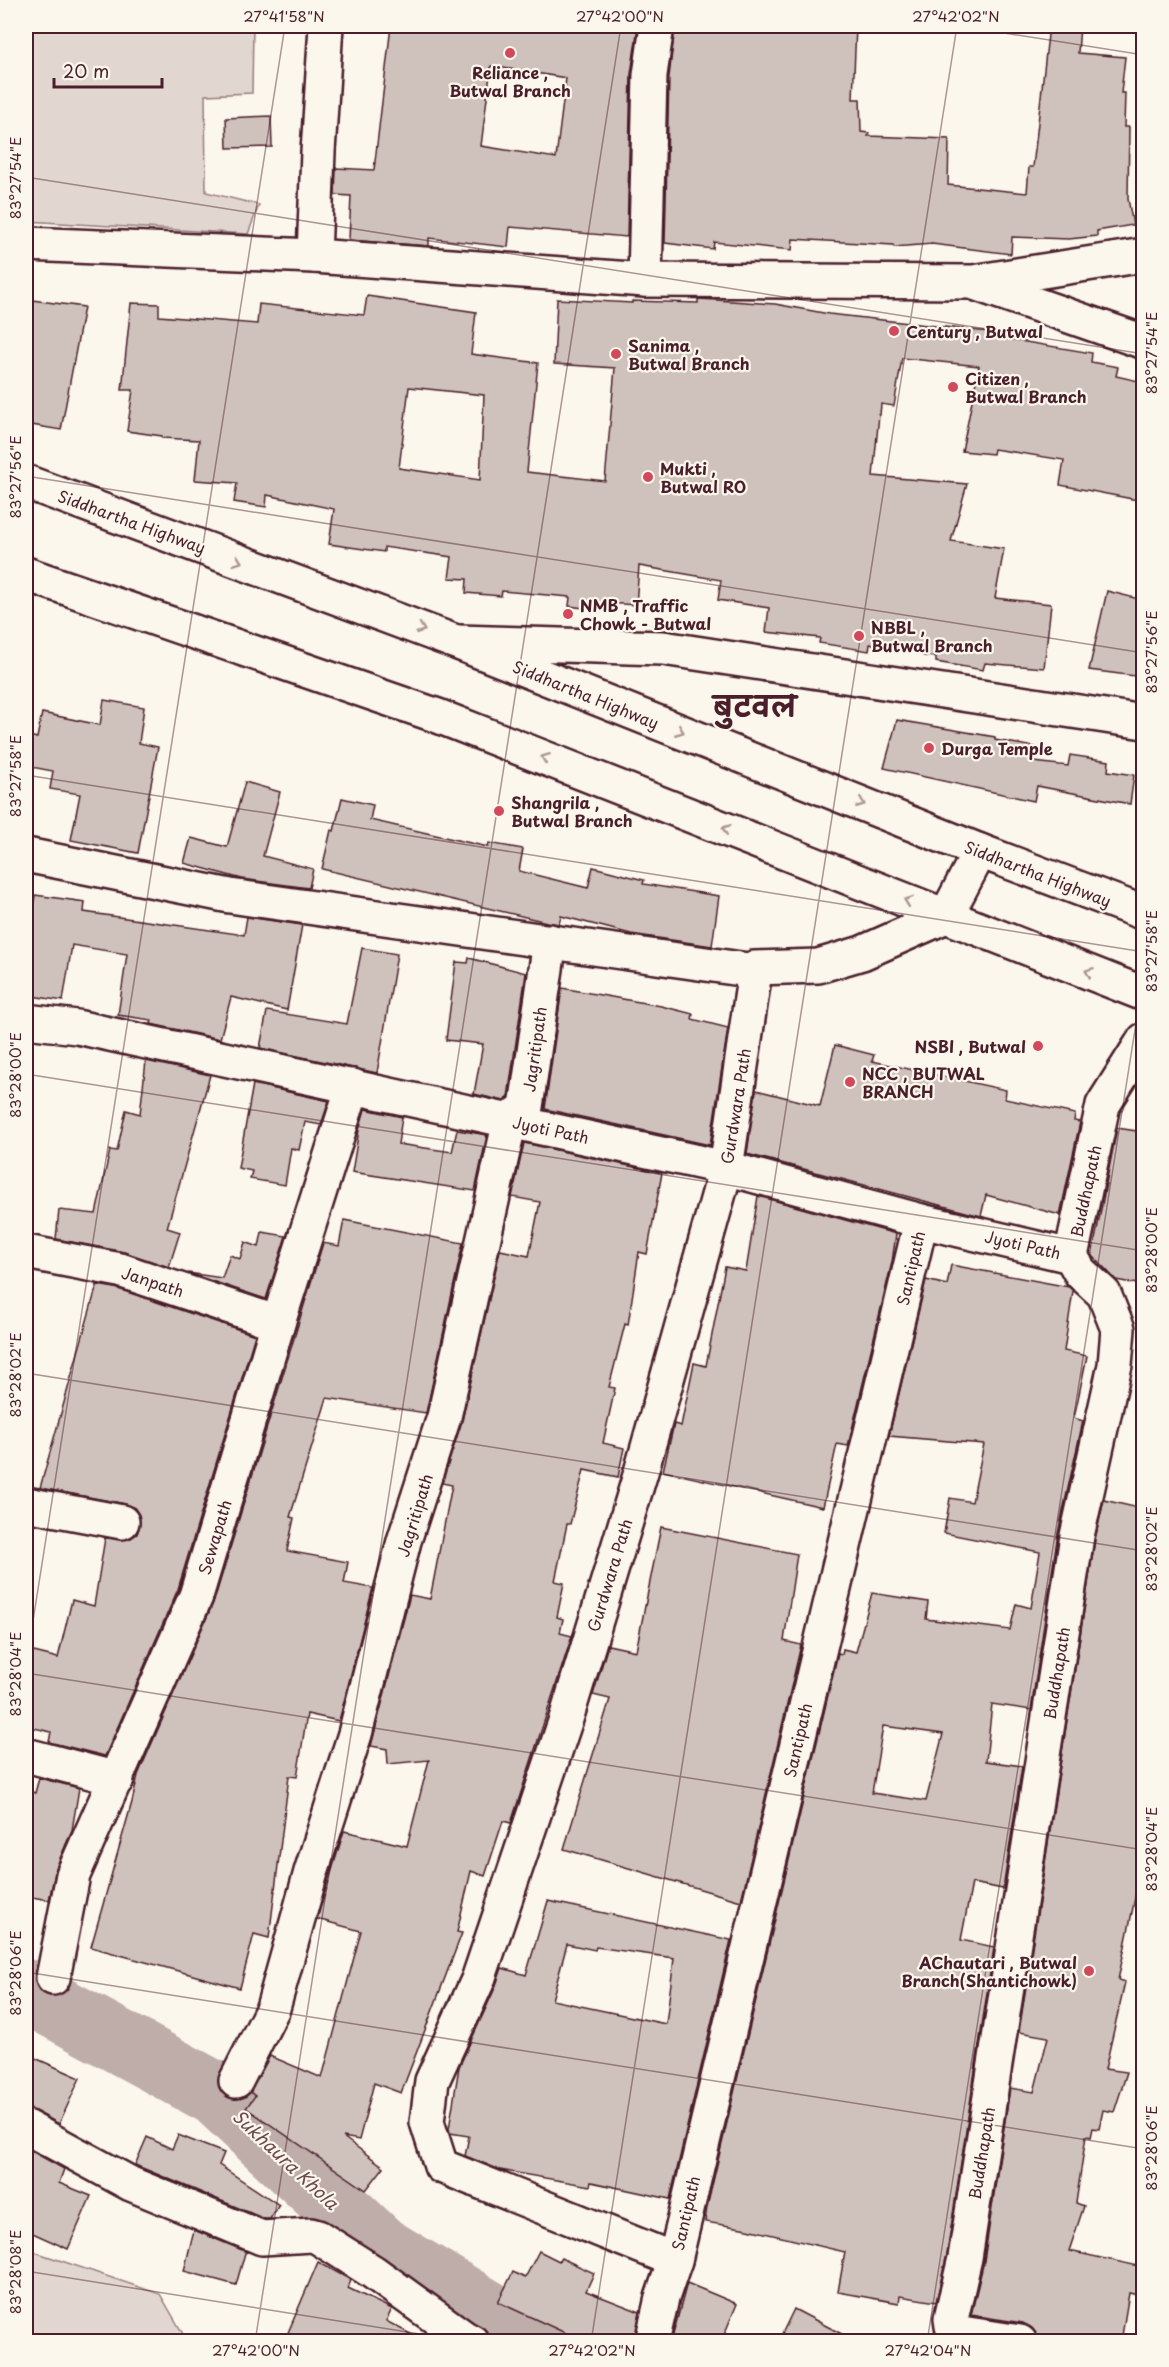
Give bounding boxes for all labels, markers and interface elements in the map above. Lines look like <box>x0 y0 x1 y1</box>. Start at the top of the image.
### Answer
text: 27°41'58"N <box>243 4 325 27</box>
text: 27°42'00"N <box>576 4 664 27</box>
text: 27°42'02"N <box>912 4 1000 27</box>
marker: Reliance , Butwal Branch <box>503 46 517 60</box>
scale bar <box>54 51 162 89</box>
text: 20 m <box>63 57 109 84</box>
place label: Reliance , Butwal Branch <box>449 60 571 102</box>
text: 83°27'54"E <box>3 137 26 219</box>
text: 83°27'54"E <box>1139 312 1162 394</box>
place label: Century , Butwal <box>906 319 1043 343</box>
marker: Century , Butwal <box>887 324 901 338</box>
place label: Sanima , Butwal Branch <box>628 333 750 375</box>
marker: Sanima , Butwal Branch <box>609 347 623 361</box>
place label: Citizen , Butwal Branch <box>965 366 1087 408</box>
marker: Citizen , Butwal Branch <box>946 380 960 394</box>
text: 83°27'56"E <box>3 435 26 519</box>
place label: Mukti , Butwal RO <box>660 456 746 498</box>
marker: Mukti , Butwal RO <box>641 470 655 484</box>
street label: Siddhartha Highway <box>55 483 209 559</box>
one-way arrow <box>232 553 243 566</box>
place label: NMB , Traffic Chowk - Butwal <box>580 593 711 635</box>
marker: NMB , Traffic Chowk - Butwal <box>561 607 575 621</box>
text: 83°27'56"E <box>1139 610 1162 694</box>
place label: NBBL , Butwal Branch <box>871 615 993 657</box>
one-way arrow <box>415 621 425 634</box>
marker: NBBL , Butwal Branch <box>852 629 866 643</box>
street label: Siddhartha Highway <box>509 654 663 734</box>
district label: बुटवल <box>710 684 800 729</box>
one-way arrow <box>674 724 685 736</box>
text: 83°27'58"E <box>3 735 26 817</box>
place label: Durga Temple <box>941 736 1053 760</box>
marker: Durga Temple <box>922 741 936 755</box>
one-way arrow <box>540 753 551 765</box>
place label: Shangrila , Butwal Branch <box>511 790 633 832</box>
one-way arrow <box>855 796 866 809</box>
marker: Shangrila , Butwal Branch <box>492 804 506 818</box>
one-way arrow <box>721 824 732 837</box>
street label: Siddhartha Highway <box>961 834 1115 912</box>
one-way arrow <box>903 896 914 908</box>
text: 83°27'58"E <box>1139 910 1162 992</box>
one-way arrow <box>1084 967 1095 979</box>
street label: Jagritipath <box>516 1005 552 1093</box>
text: 83°28'00"E <box>3 1032 26 1118</box>
place label: NSBI , Butwal <box>915 1034 1026 1058</box>
marker: NSBI , Butwal <box>1031 1039 1045 1053</box>
street label: Gurdwara Path <box>714 1046 756 1166</box>
place label: NCC , BUTWAL BRANCH <box>862 1061 985 1103</box>
marker: NCC , BUTWAL BRANCH <box>843 1075 857 1089</box>
street label: Jyoti Path <box>511 1109 591 1149</box>
street label: Buddhapath <box>1064 1143 1106 1239</box>
text: 83°28'00"E <box>1139 1207 1162 1293</box>
street label: Jyoti Path <box>983 1224 1063 1264</box>
street label: Santipath <box>890 1228 930 1308</box>
street label: Janpath <box>119 1260 187 1302</box>
text: 83°28'02"E <box>3 1332 26 1418</box>
street label: Jagritipath <box>390 1471 438 1559</box>
street label: Sewapath <box>191 1497 237 1577</box>
text: 83°28'02"E <box>1139 1506 1162 1592</box>
street label: Gurdwara Path <box>580 1516 638 1634</box>
street label: Buddhapath <box>1037 1625 1075 1721</box>
text: 83°28'04"E <box>3 1632 26 1716</box>
street label: Santipath <box>777 1700 817 1780</box>
text: 83°28'04"E <box>1139 1807 1162 1891</box>
text: 83°28'06"E <box>3 1930 26 2016</box>
place label: AChautari , Butwal Branch(Shantichowk) <box>901 1950 1077 1992</box>
marker: AChautari , Butwal Branch(Shantichowk) <box>1082 1964 1096 1978</box>
water label: Sukhaura Khola <box>227 2103 346 2216</box>
street label: Buddhapath <box>962 2105 1000 2201</box>
text: 83°28'06"E <box>1139 2105 1162 2191</box>
street label: Santipath <box>665 2173 705 2253</box>
text: 83°28'08"E <box>3 2230 26 2314</box>
text: 27°42'00"N <box>212 2338 300 2361</box>
text: 27°42'02"N <box>548 2338 636 2361</box>
text: 27°42'04"N <box>884 2338 972 2361</box>

